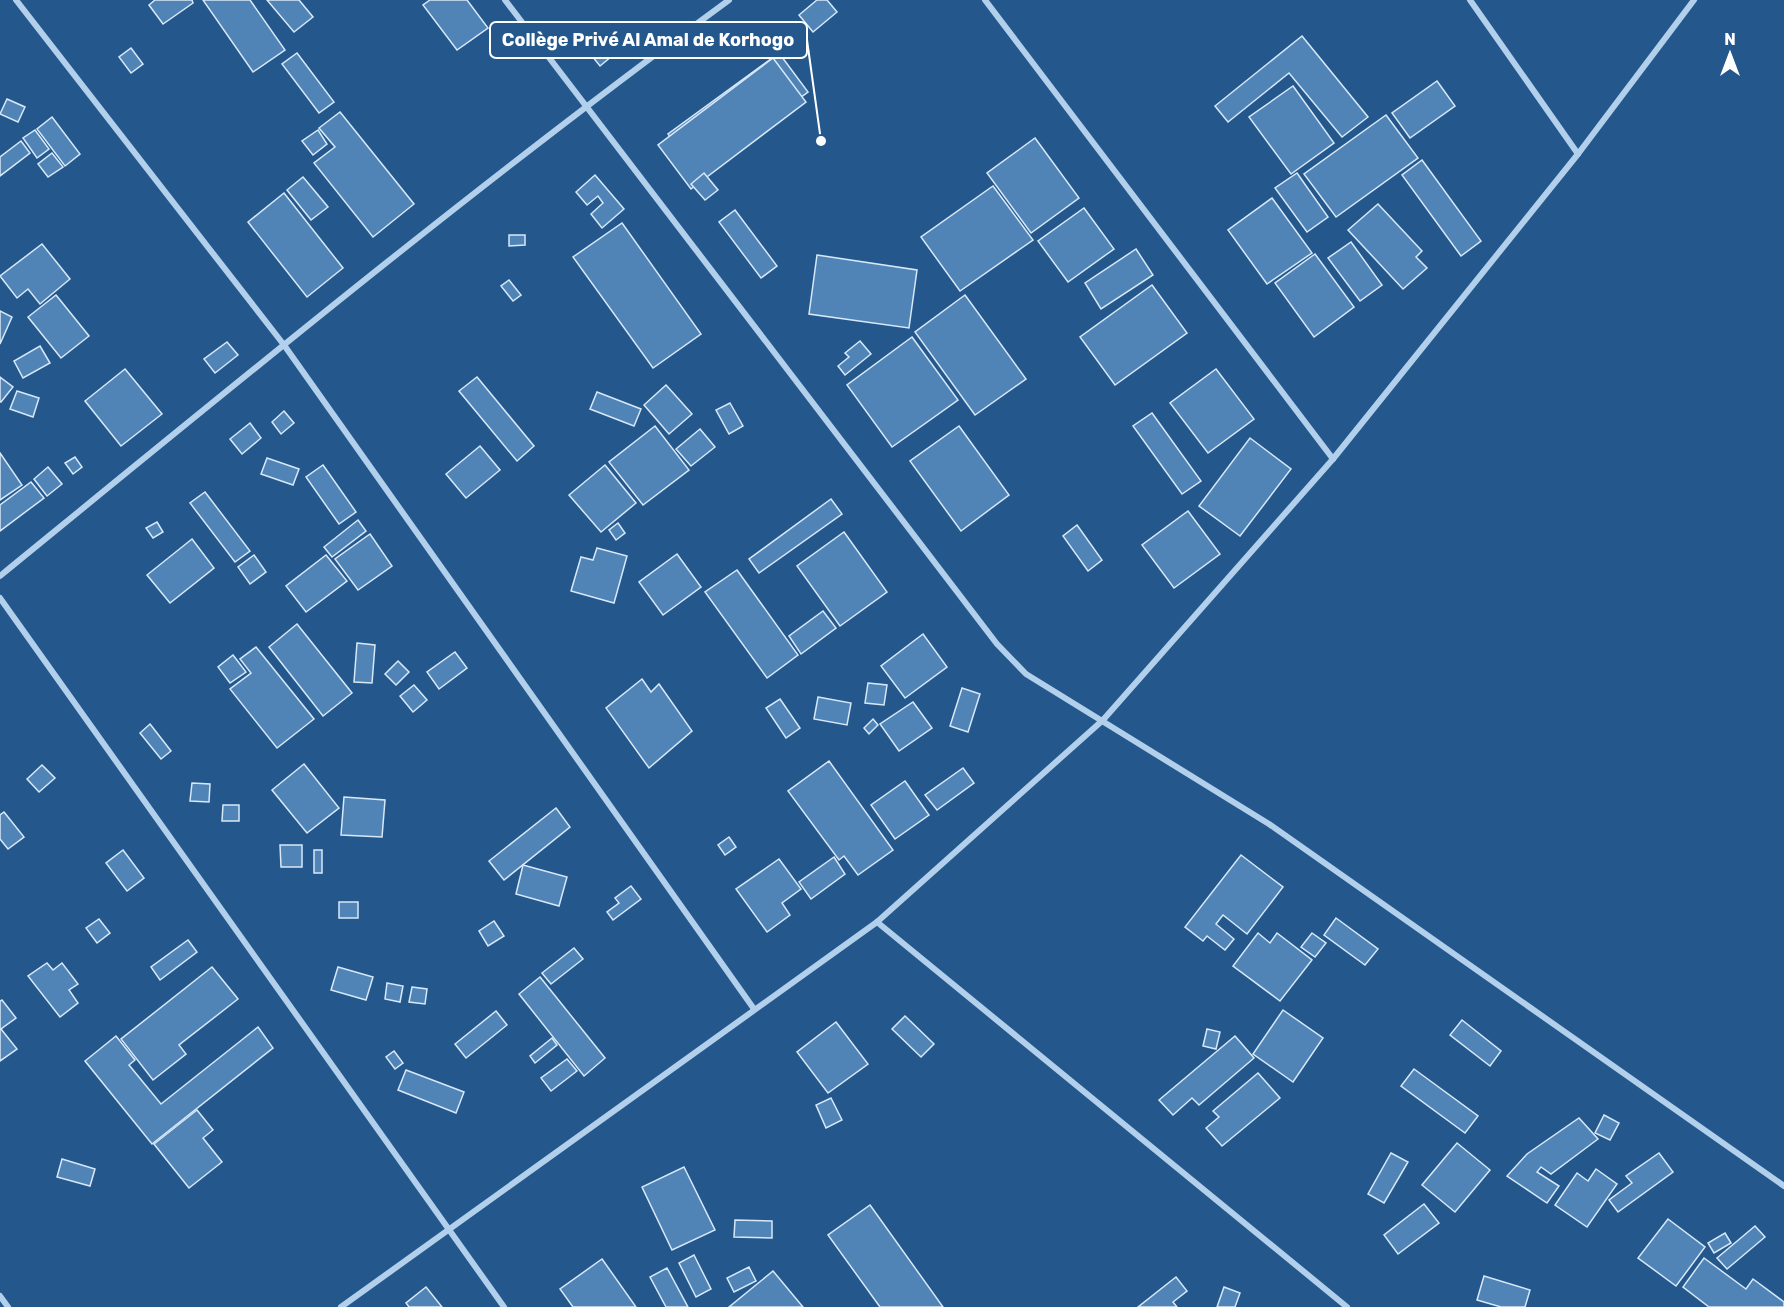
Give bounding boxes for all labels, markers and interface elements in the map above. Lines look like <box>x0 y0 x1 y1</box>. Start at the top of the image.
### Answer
callout: Collège Privé Al Amal de Korhogo <box>490 22 807 58</box>
north arrow <box>1700 24 1760 84</box>
text: Collège Privé Al Amal de Korhogo <box>502 29 794 51</box>
text: N <box>1724 30 1736 49</box>

